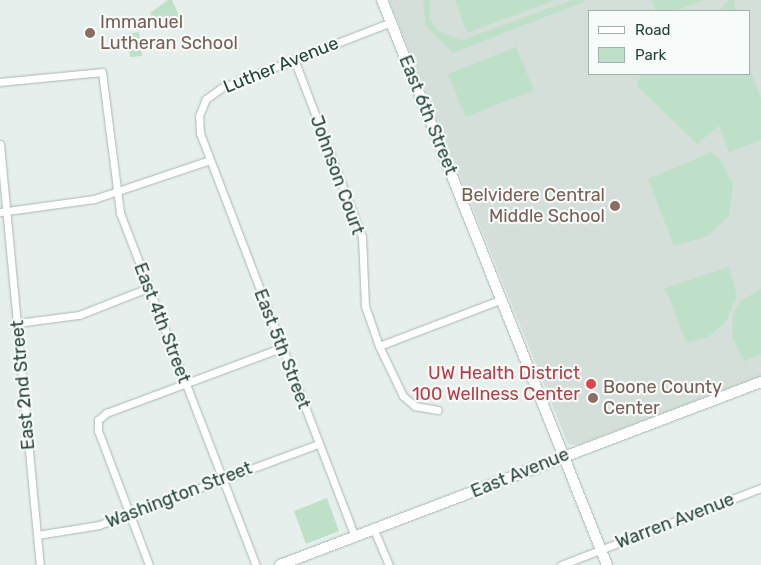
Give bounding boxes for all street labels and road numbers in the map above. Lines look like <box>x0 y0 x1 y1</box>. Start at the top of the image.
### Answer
street label: Luther Avenue <box>220 32 342 98</box>
street label: East 6th Street <box>394 52 462 178</box>
street label: Johnson Court <box>305 112 369 238</box>
street label: East 4th Street <box>129 260 195 386</box>
street label: East 5th Street <box>249 286 315 412</box>
street label: East 2nd Street <box>7 319 39 451</box>
street label: East Avenue <box>468 443 572 503</box>
street label: Washington Street <box>103 457 255 533</box>
street label: Warren Avenue <box>612 488 738 554</box>

